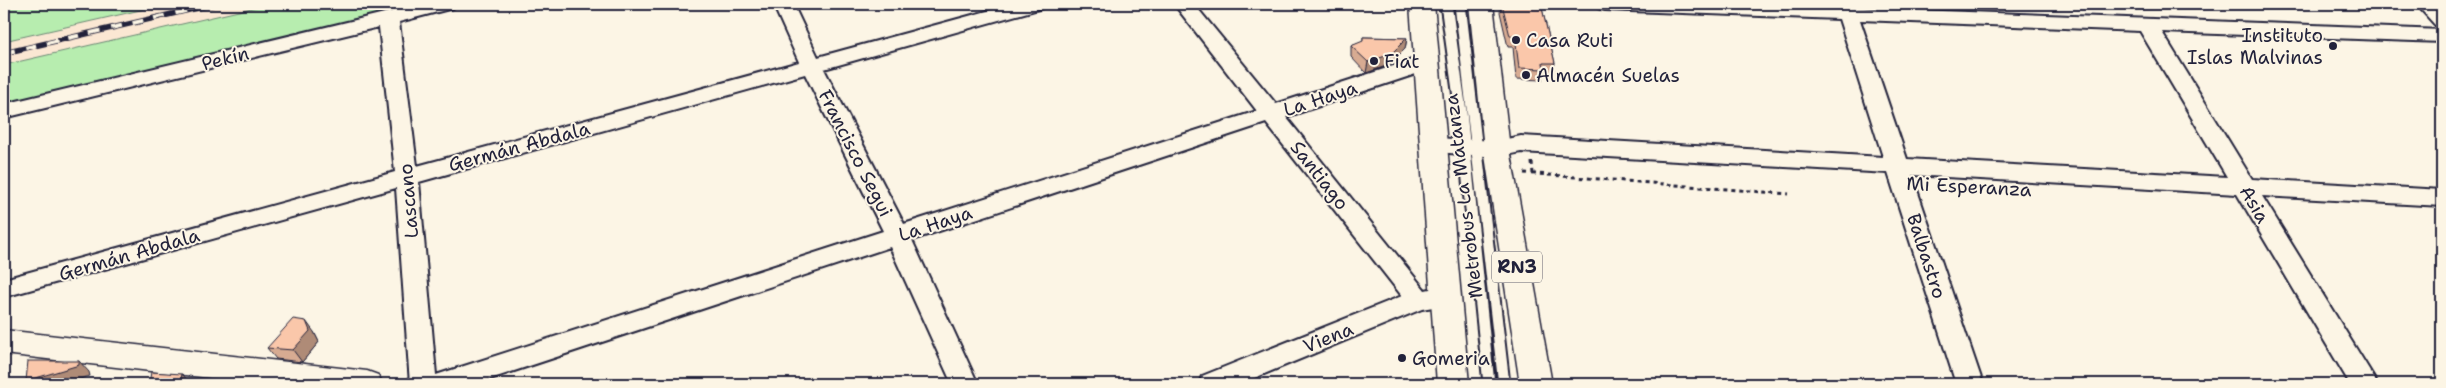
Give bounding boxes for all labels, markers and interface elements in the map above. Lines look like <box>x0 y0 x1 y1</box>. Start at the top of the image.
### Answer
place label: Instituto Islas Malvinas <box>2187 23 2323 70</box>
place label: Casa Ruti <box>1526 28 1614 53</box>
marker: Casa Ruti <box>1510 34 1522 46</box>
marker: Instituto Islas Malvinas <box>2327 40 2339 52</box>
street label: Pekín <box>199 41 251 76</box>
place label: Fiat <box>1384 49 1419 74</box>
marker: Fiat <box>1368 55 1380 67</box>
place label: Almacén Suelas <box>1536 63 1680 88</box>
marker: Almacén Suelas <box>1520 69 1532 81</box>
street label: La Haya <box>1280 75 1360 122</box>
street label: Francisco Segui <box>813 85 898 221</box>
street label: Metrobus La Matanza <box>1439 92 1488 300</box>
street label: Germán Abdala <box>446 116 593 177</box>
street label: Santiago <box>1285 136 1354 215</box>
street label: Lascano <box>393 162 424 239</box>
street label: Mi Esperanza <box>1906 171 2032 202</box>
street label: Asia <box>2234 181 2275 228</box>
street label: La Haya <box>895 200 975 247</box>
street label: Balbastro <box>1901 210 1952 302</box>
street label: Germán Abdala <box>56 222 203 287</box>
road number: RN3 <box>1492 252 1542 282</box>
street label: Viena <box>1299 316 1357 359</box>
place label: Gomeria <box>1412 346 1490 371</box>
marker: Gomeria <box>1396 352 1408 364</box>

